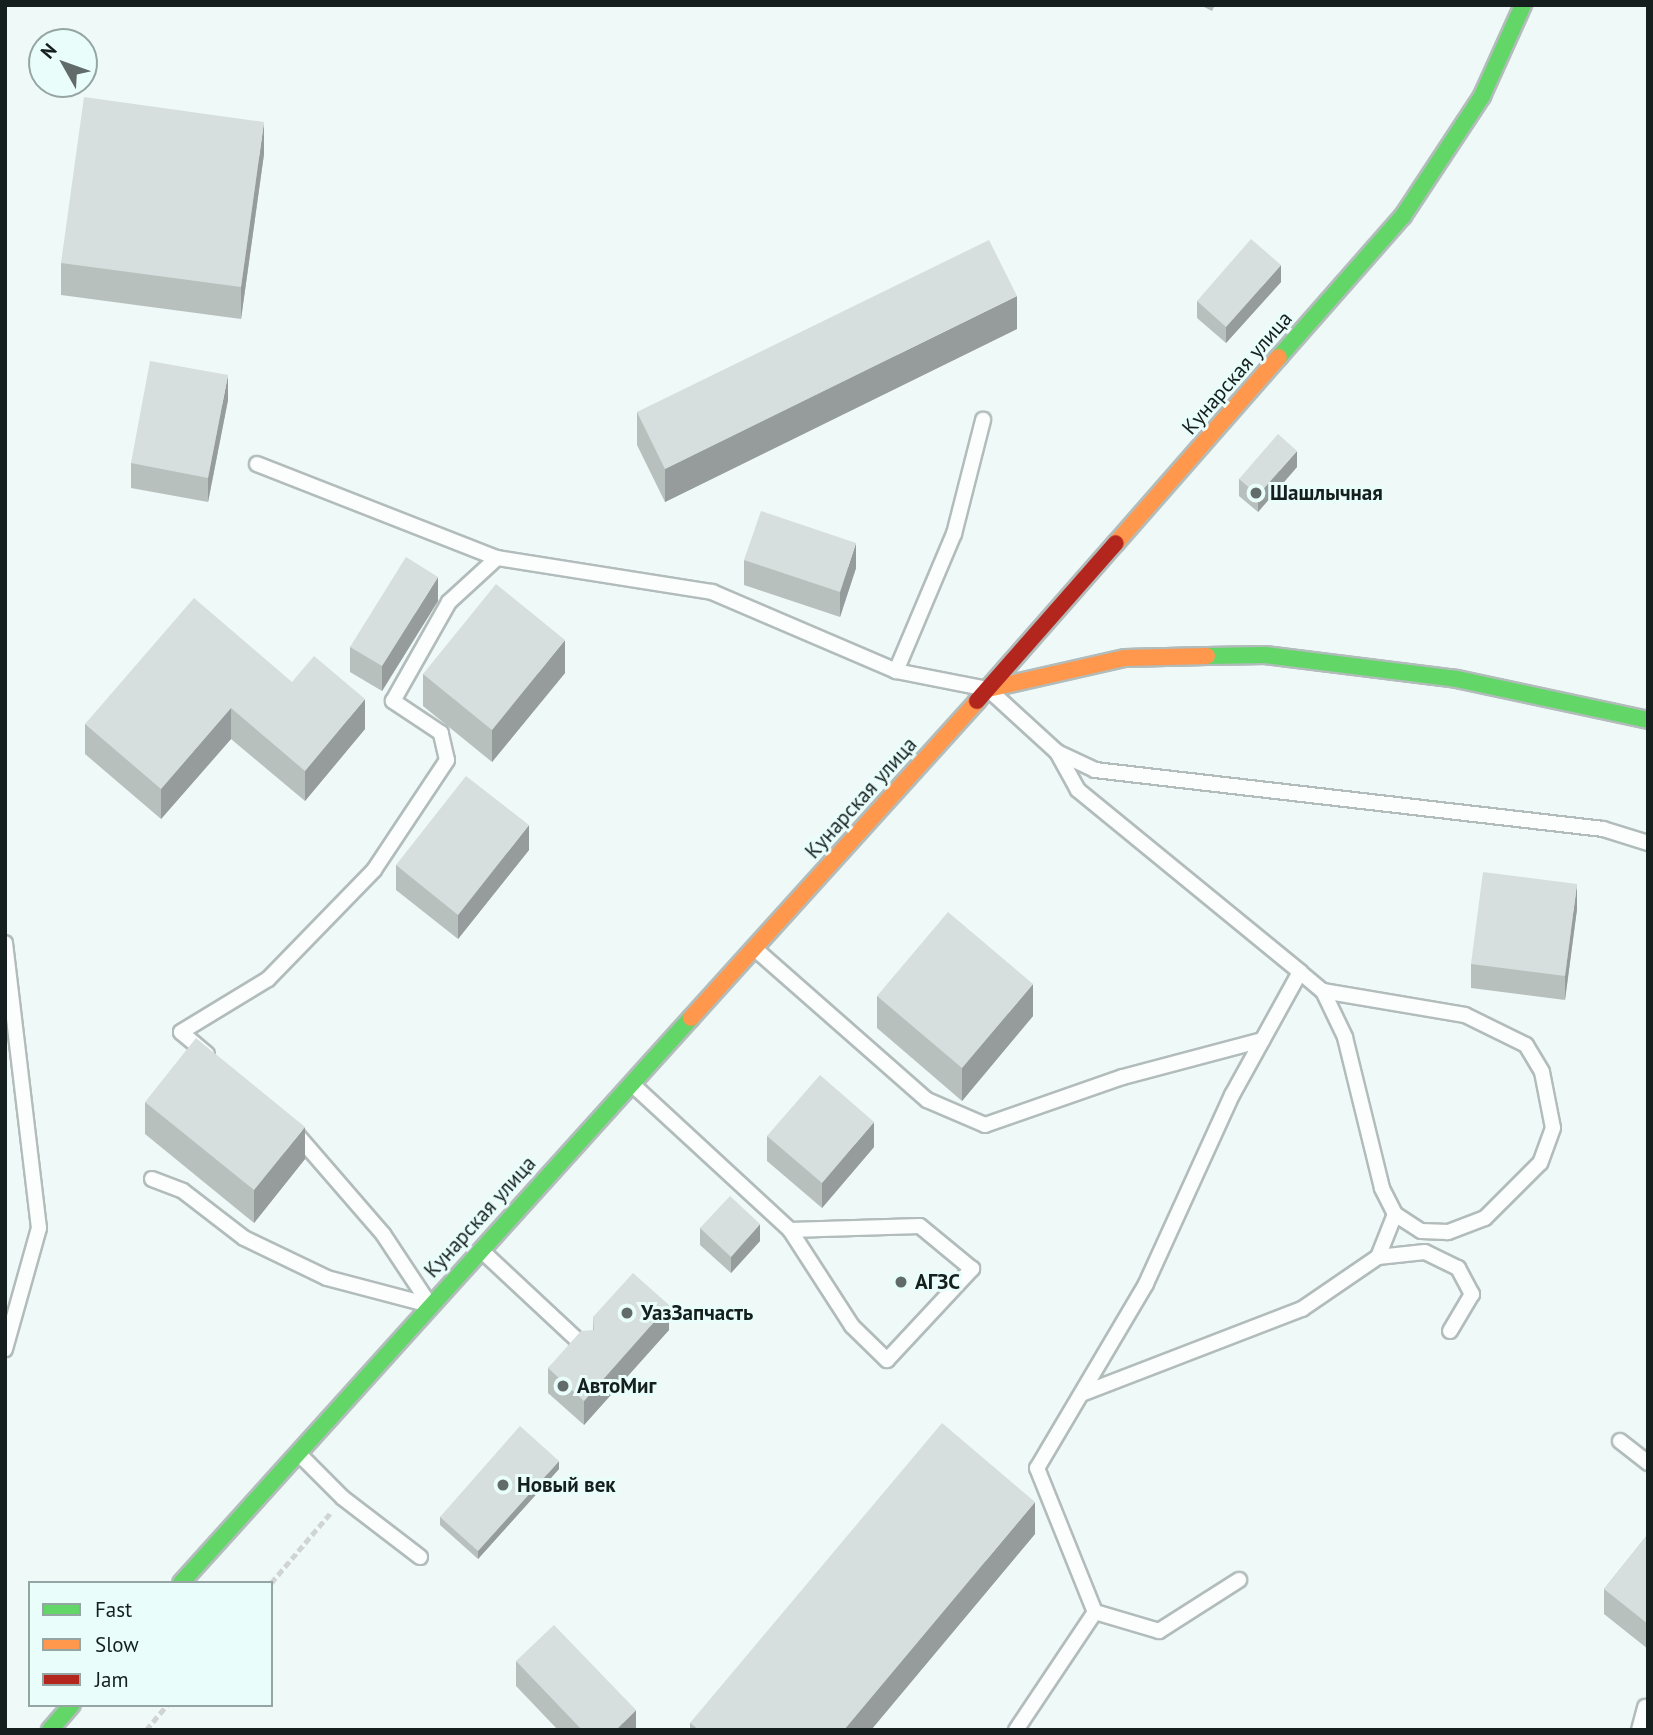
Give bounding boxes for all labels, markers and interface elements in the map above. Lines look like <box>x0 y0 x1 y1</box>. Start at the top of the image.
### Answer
north arrow <box>28 28 98 98</box>
text: N <box>35 38 62 63</box>
street label: Кунарская улица <box>1177 306 1297 440</box>
place label: Шашлычная <box>1270 480 1383 506</box>
marker: Шашлычная <box>1248 485 1264 501</box>
street label: Кунарская улица <box>800 732 922 864</box>
street label: Кунарская улица <box>419 1151 541 1283</box>
place label: АГЗС <box>915 1269 960 1295</box>
marker: АГЗС <box>893 1274 909 1290</box>
place label: УазЗапчасть <box>641 1300 753 1326</box>
marker: УазЗапчасть <box>619 1305 635 1321</box>
place label: АвтоМиг <box>577 1373 656 1399</box>
marker: АвтоМиг <box>555 1378 571 1394</box>
place label: Новый век <box>517 1472 616 1498</box>
marker: Новый век <box>495 1477 511 1493</box>
legend <box>28 1581 273 1707</box>
text: Fast <box>95 1596 132 1623</box>
text: Slow <box>95 1631 139 1658</box>
text: Jam <box>95 1666 129 1693</box>

